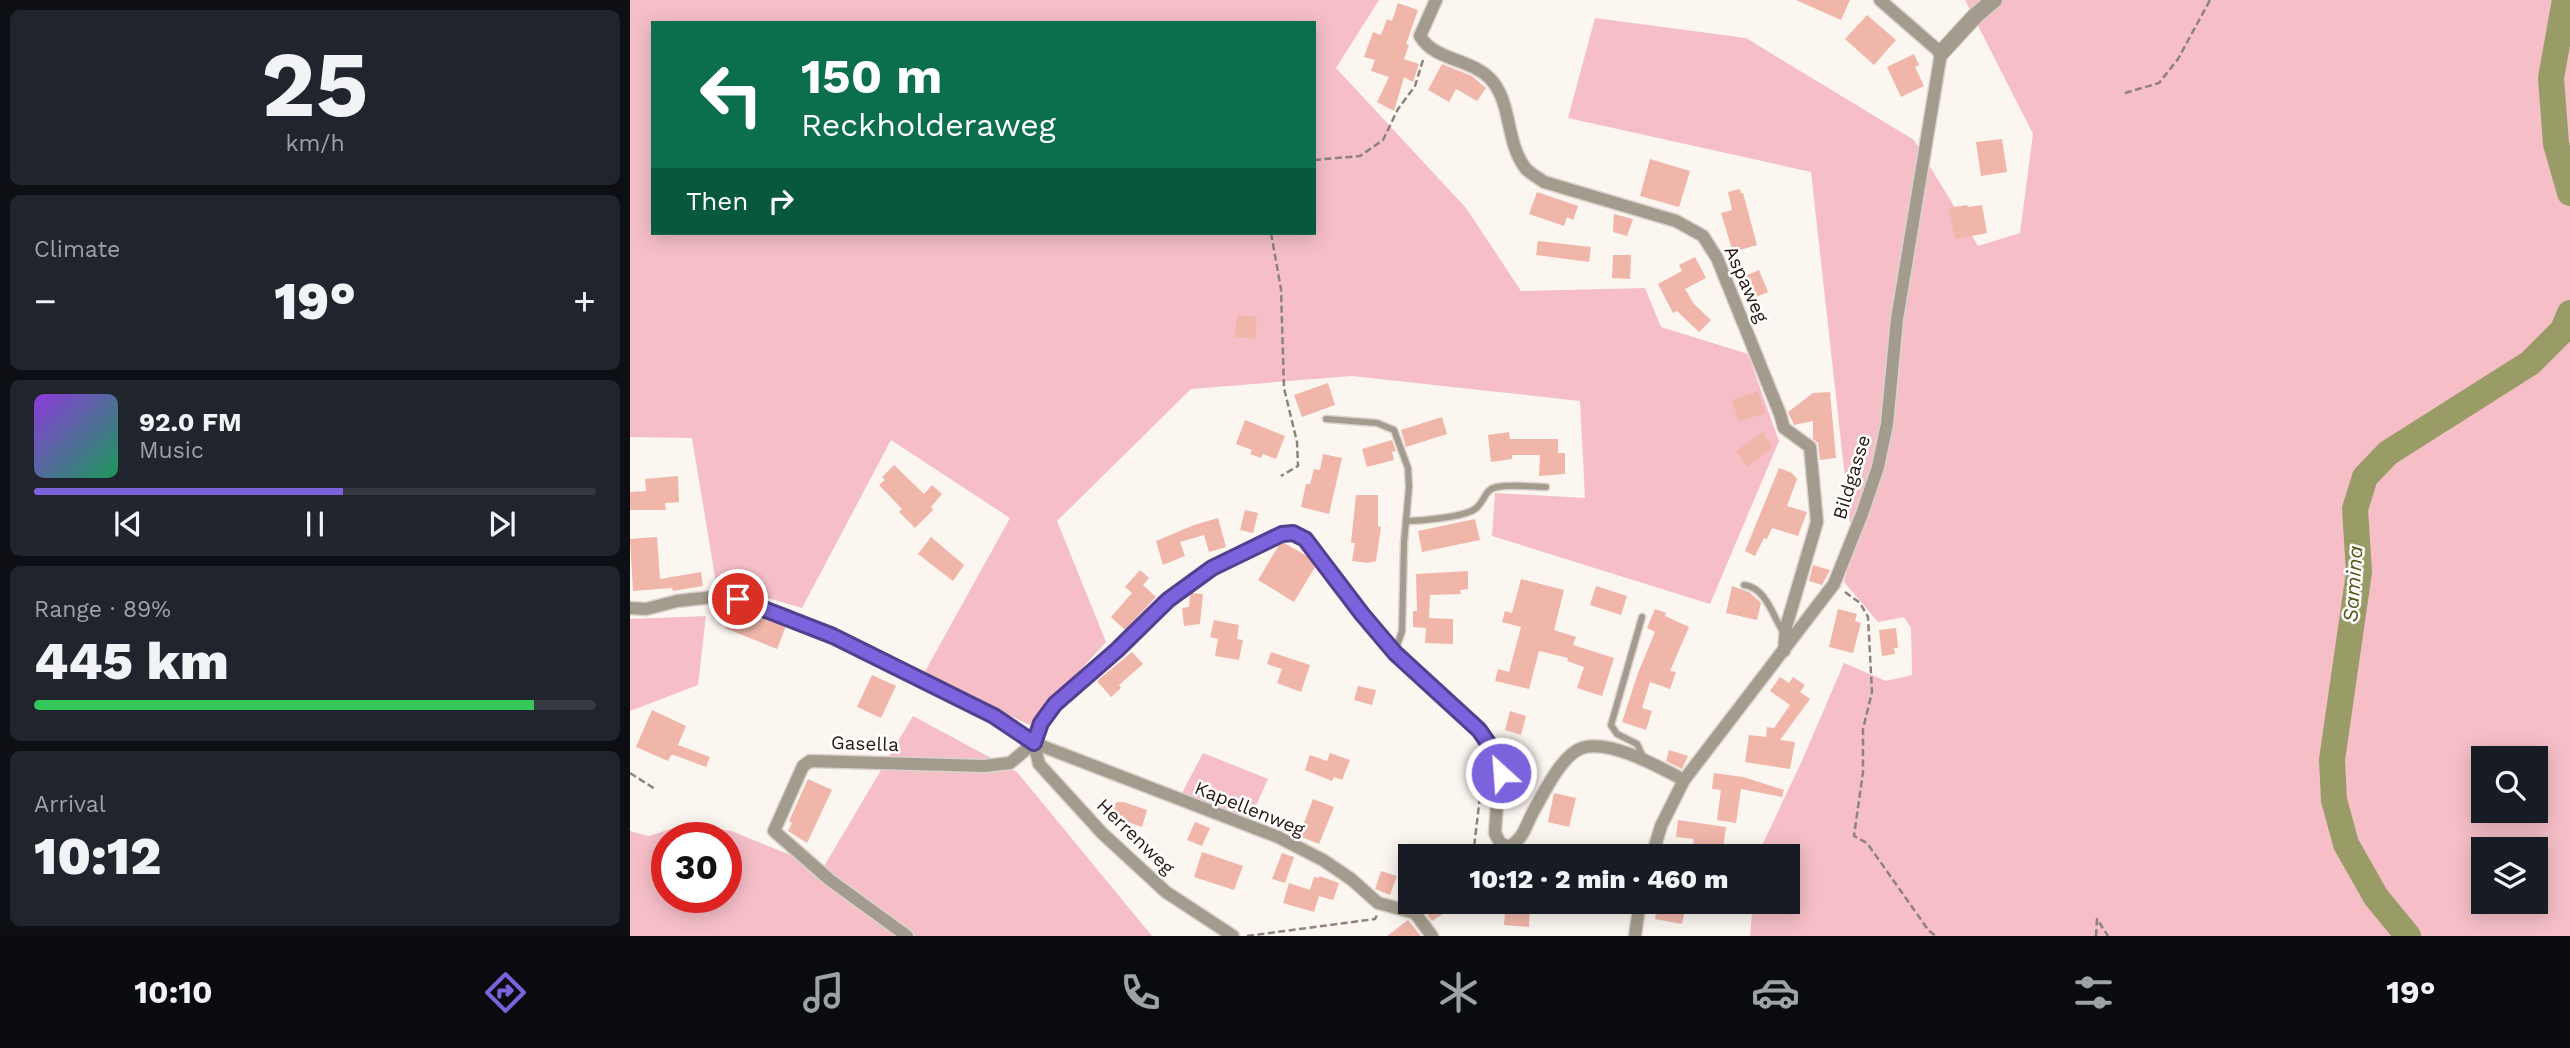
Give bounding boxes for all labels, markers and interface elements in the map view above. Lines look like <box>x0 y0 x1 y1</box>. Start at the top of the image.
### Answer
text: 25 <box>261 31 369 138</box>
text: 150 m <box>801 47 942 105</box>
icon: left <box>686 49 777 140</box>
text: Reckholderaweg <box>801 106 1056 144</box>
text: km/h <box>285 130 345 157</box>
icon: right <box>762 182 800 220</box>
text: Then <box>686 186 748 216</box>
text: Climate <box>34 236 120 263</box>
street label: Aspaweg <box>1719 242 1774 327</box>
text: 19° <box>274 271 356 332</box>
text: − <box>34 279 57 323</box>
text: + <box>573 279 596 323</box>
text: 92.0 FM <box>139 407 242 437</box>
street label: Bildgasse <box>1828 432 1875 522</box>
text: Music <box>139 437 204 464</box>
icon: previous <box>109 505 147 543</box>
icon: pause <box>296 505 334 543</box>
icon: next <box>483 505 521 543</box>
water label: Samina <box>2337 545 2368 623</box>
pin <box>708 569 768 629</box>
icon: arrive <box>719 580 757 618</box>
text: Range · 89% <box>34 596 171 623</box>
text: 445 km <box>34 631 229 692</box>
street label: Gasella <box>831 731 900 756</box>
position arrow <box>1464 736 1538 810</box>
map controls <box>2471 746 2548 914</box>
button: search <box>2471 746 2548 823</box>
street label: Kapellenweg <box>1191 776 1309 841</box>
text: Arrival <box>34 791 106 818</box>
street label: Herrenweg <box>1092 794 1180 880</box>
speed limit sign: 30 <box>651 822 742 913</box>
text: 10:12 <box>34 826 161 887</box>
button: layers <box>2471 837 2548 914</box>
text: 10:12 · 2 min · 460 m <box>1470 864 1728 894</box>
icon: directions <box>481 968 530 1017</box>
icon: music <box>799 968 848 1017</box>
icon: phone <box>1116 968 1165 1017</box>
icon: climate <box>1434 968 1483 1017</box>
icon: car <box>1751 968 1800 1017</box>
icon: filters <box>2069 968 2118 1017</box>
text: 10:10 <box>134 973 213 1011</box>
text: 19° <box>2386 973 2436 1011</box>

